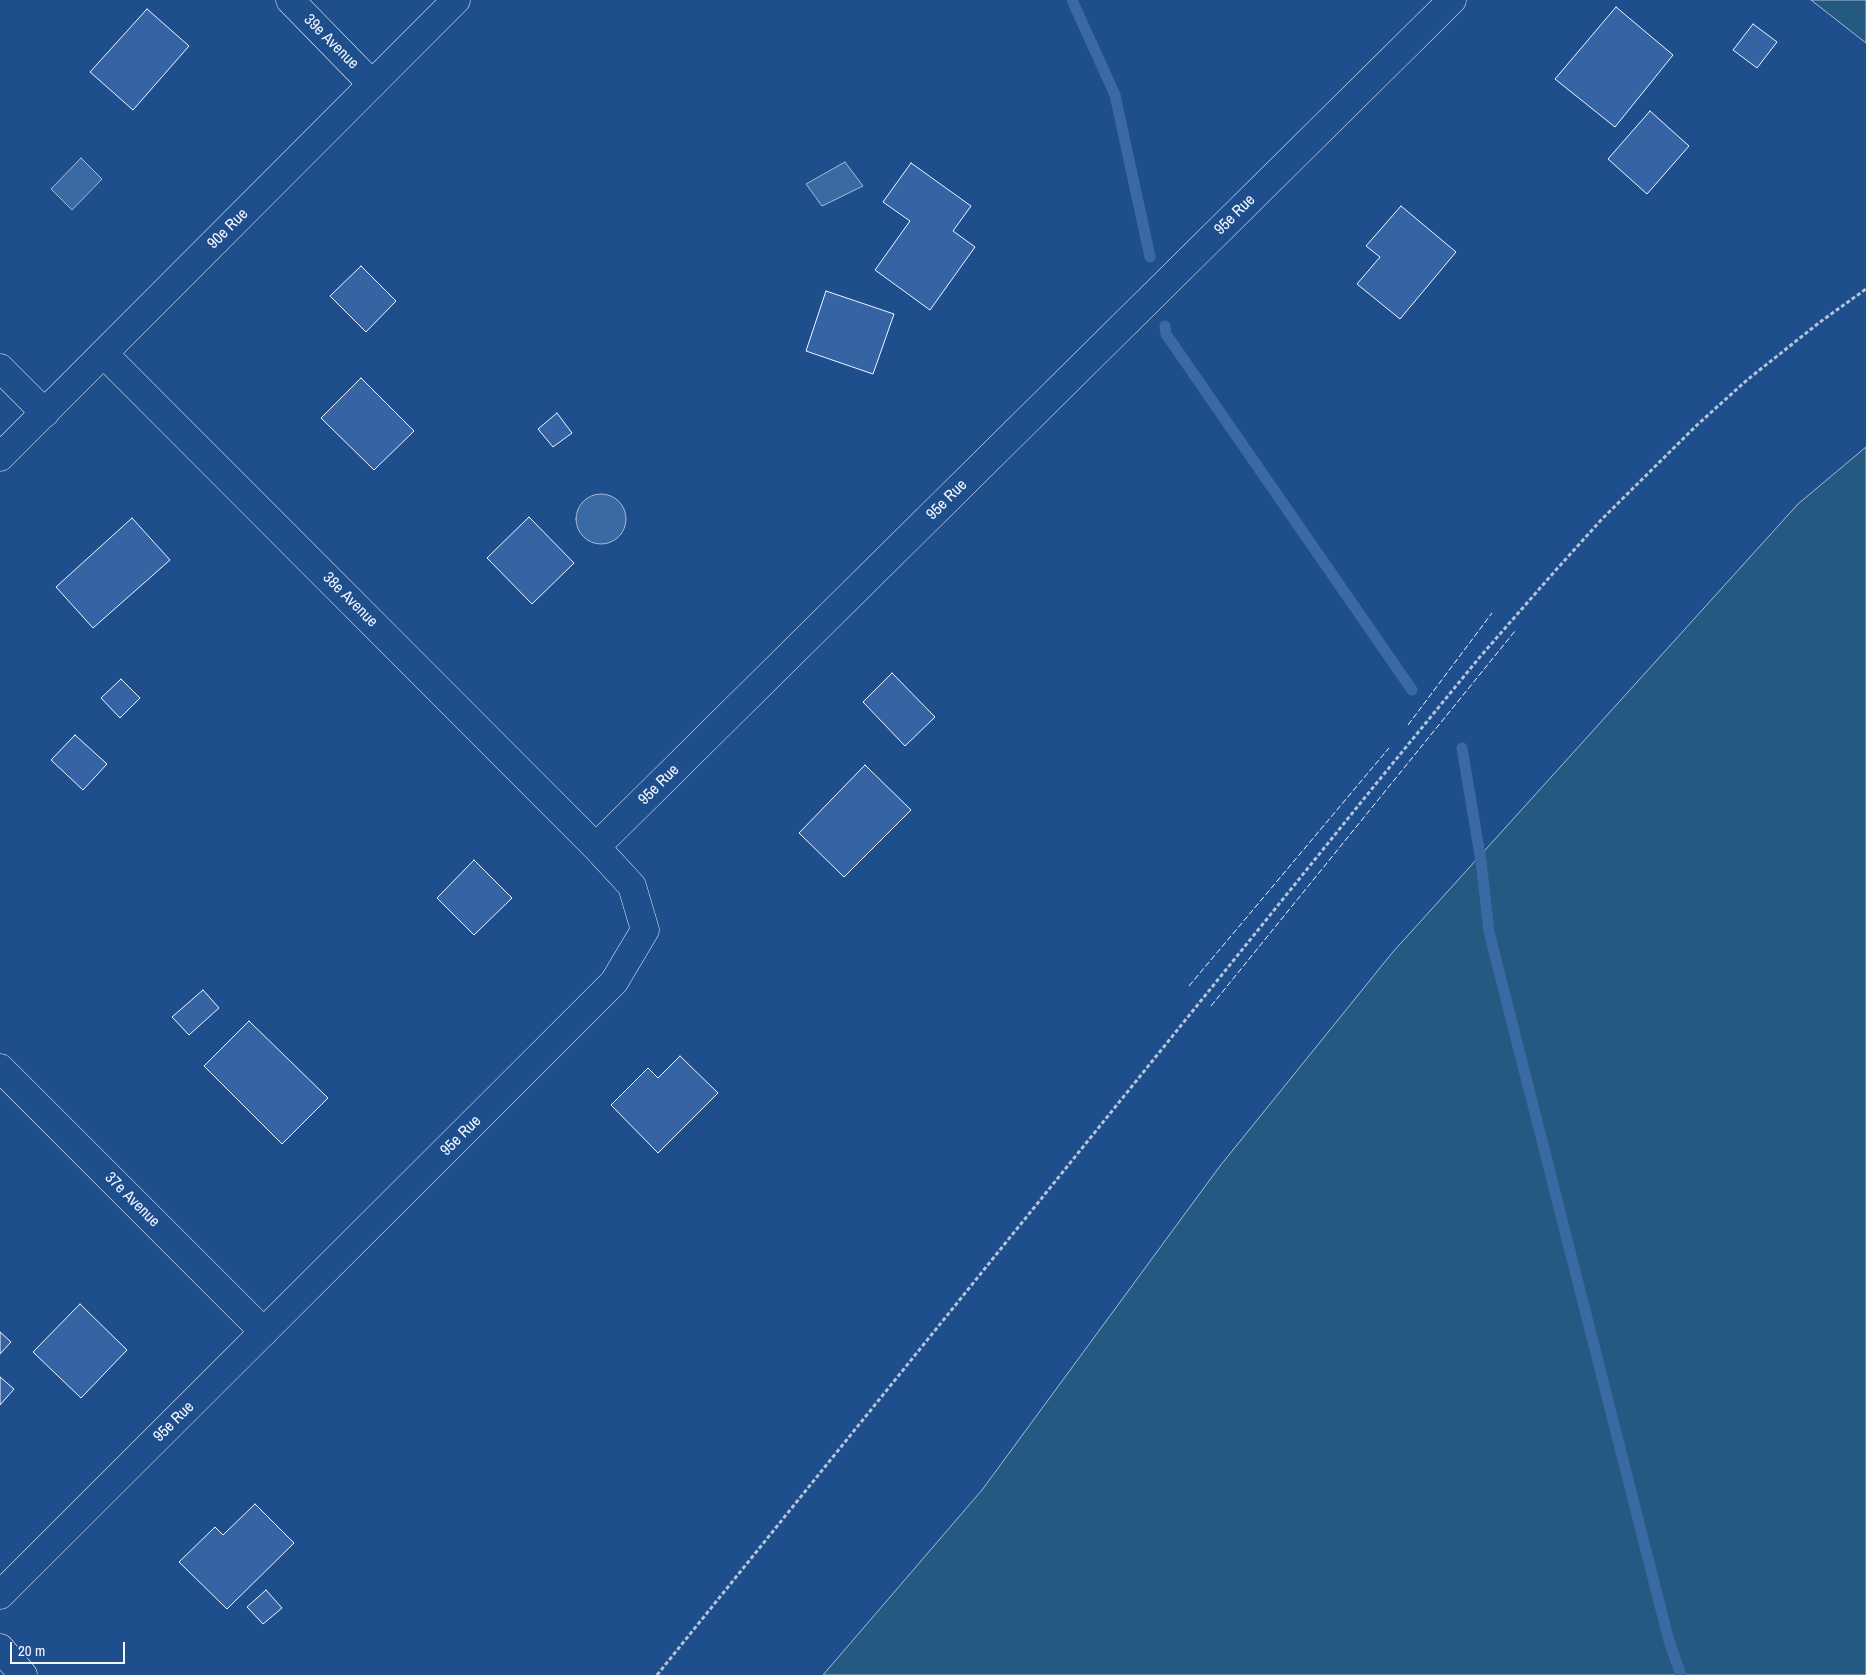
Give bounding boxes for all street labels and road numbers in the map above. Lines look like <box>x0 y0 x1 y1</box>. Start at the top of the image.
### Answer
street label: 39e Avenue <box>300 11 362 73</box>
street label: 95e Rue <box>1211 191 1259 239</box>
street label: 90e Rue <box>204 205 252 253</box>
street label: 95e Rue <box>923 476 971 524</box>
street label: 38e Avenue <box>319 569 381 631</box>
street label: 95e Rue <box>635 761 683 809</box>
street label: 95e Rue <box>437 1112 485 1160</box>
street label: 37e Avenue <box>101 1169 163 1231</box>
street label: 95e Rue <box>150 1398 198 1446</box>

